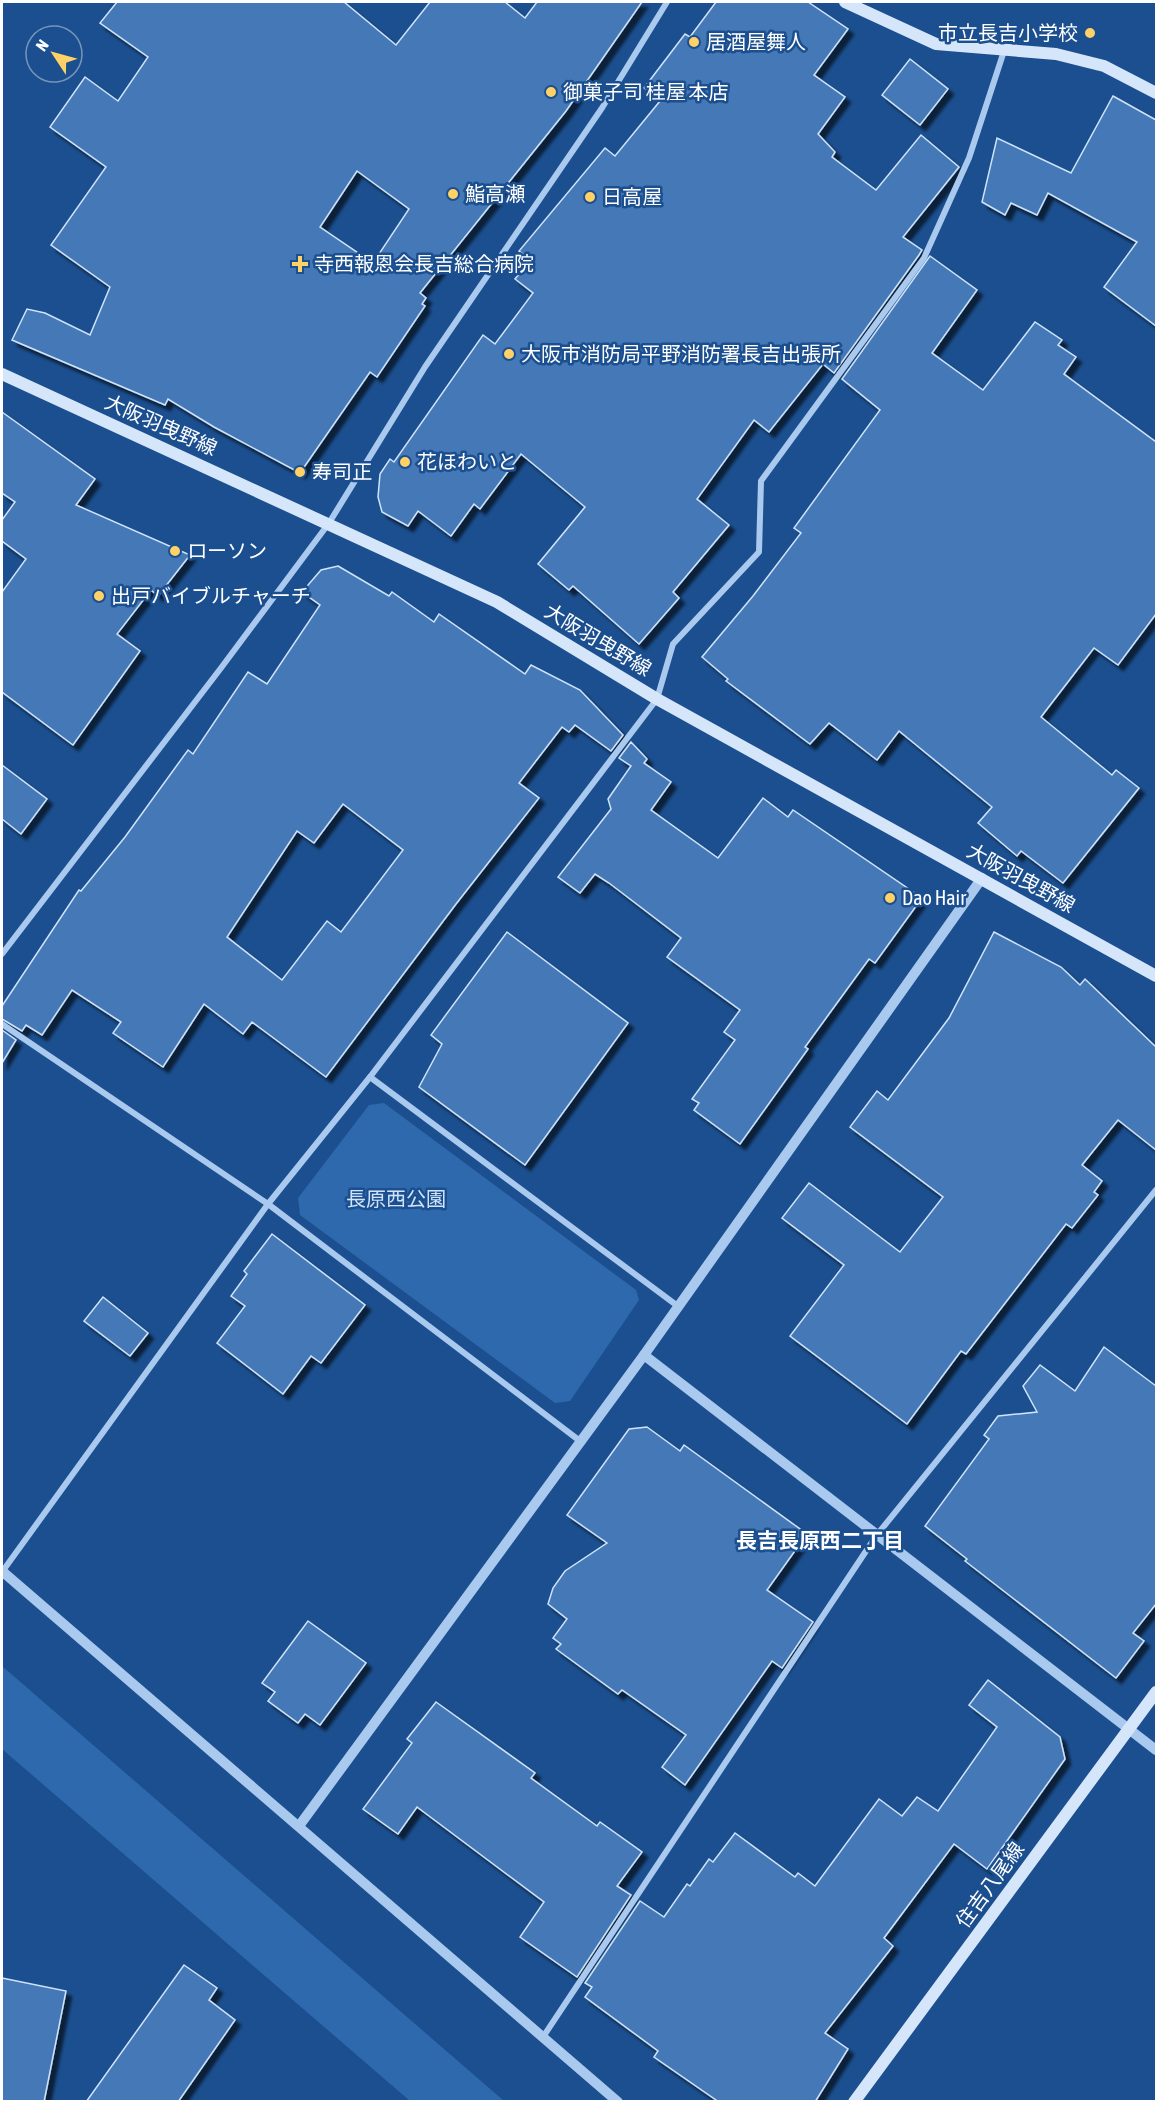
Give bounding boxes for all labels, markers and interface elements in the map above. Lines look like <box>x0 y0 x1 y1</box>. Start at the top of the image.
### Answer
place label: 市立長吉小学校 <box>938 21 1078 44</box>
north arrow <box>24 24 84 84</box>
marker: 市立長吉小学校 <box>1083 26 1097 40</box>
place label: 居酒屋舞人 <box>706 30 806 53</box>
marker: 居酒屋舞人 <box>687 35 701 49</box>
text: N <box>32 36 52 54</box>
place label: 御菓子司 桂屋 本店 <box>563 80 728 103</box>
marker: 御菓子司 桂屋 本店 <box>544 85 558 99</box>
place label: 鮨高瀬 <box>465 182 525 205</box>
place label: 日高屋 <box>602 185 662 208</box>
marker: 鮨高瀬 <box>446 187 460 201</box>
marker: 日高屋 <box>583 190 597 204</box>
place label: 寺西報恩会長吉総合病院 <box>314 252 534 275</box>
marker: 寺西報恩会長吉総合病院 <box>291 255 309 273</box>
place label: 大阪市消防局平野消防署長吉出張所 <box>521 342 841 365</box>
marker: 大阪市消防局平野消防署長吉出張所 <box>502 347 516 361</box>
street label: 大阪羽曳野線 <box>102 390 221 459</box>
place label: 花ほわいと <box>417 450 517 473</box>
marker: 花ほわいと <box>398 455 412 469</box>
place label: 寿司正 <box>312 460 372 483</box>
marker: 寿司正 <box>293 465 307 479</box>
place label: ローソン <box>187 539 267 562</box>
marker: ローソン <box>168 544 182 558</box>
place label: 出戸バイブルチャーチ <box>111 584 311 607</box>
marker: 出戸バイブルチャーチ <box>92 589 106 603</box>
street label: 大阪羽曳野線 <box>541 599 656 680</box>
street label: 大阪羽曳野線 <box>963 838 1079 917</box>
place label: Dao Hair <box>902 886 967 909</box>
marker: Dao Hair <box>883 891 897 905</box>
park label: 長原西公園 <box>346 1187 446 1210</box>
district label: 長吉長原西二丁目 <box>736 1528 904 1552</box>
street label: 住吉八尾線 <box>951 1837 1028 1932</box>

